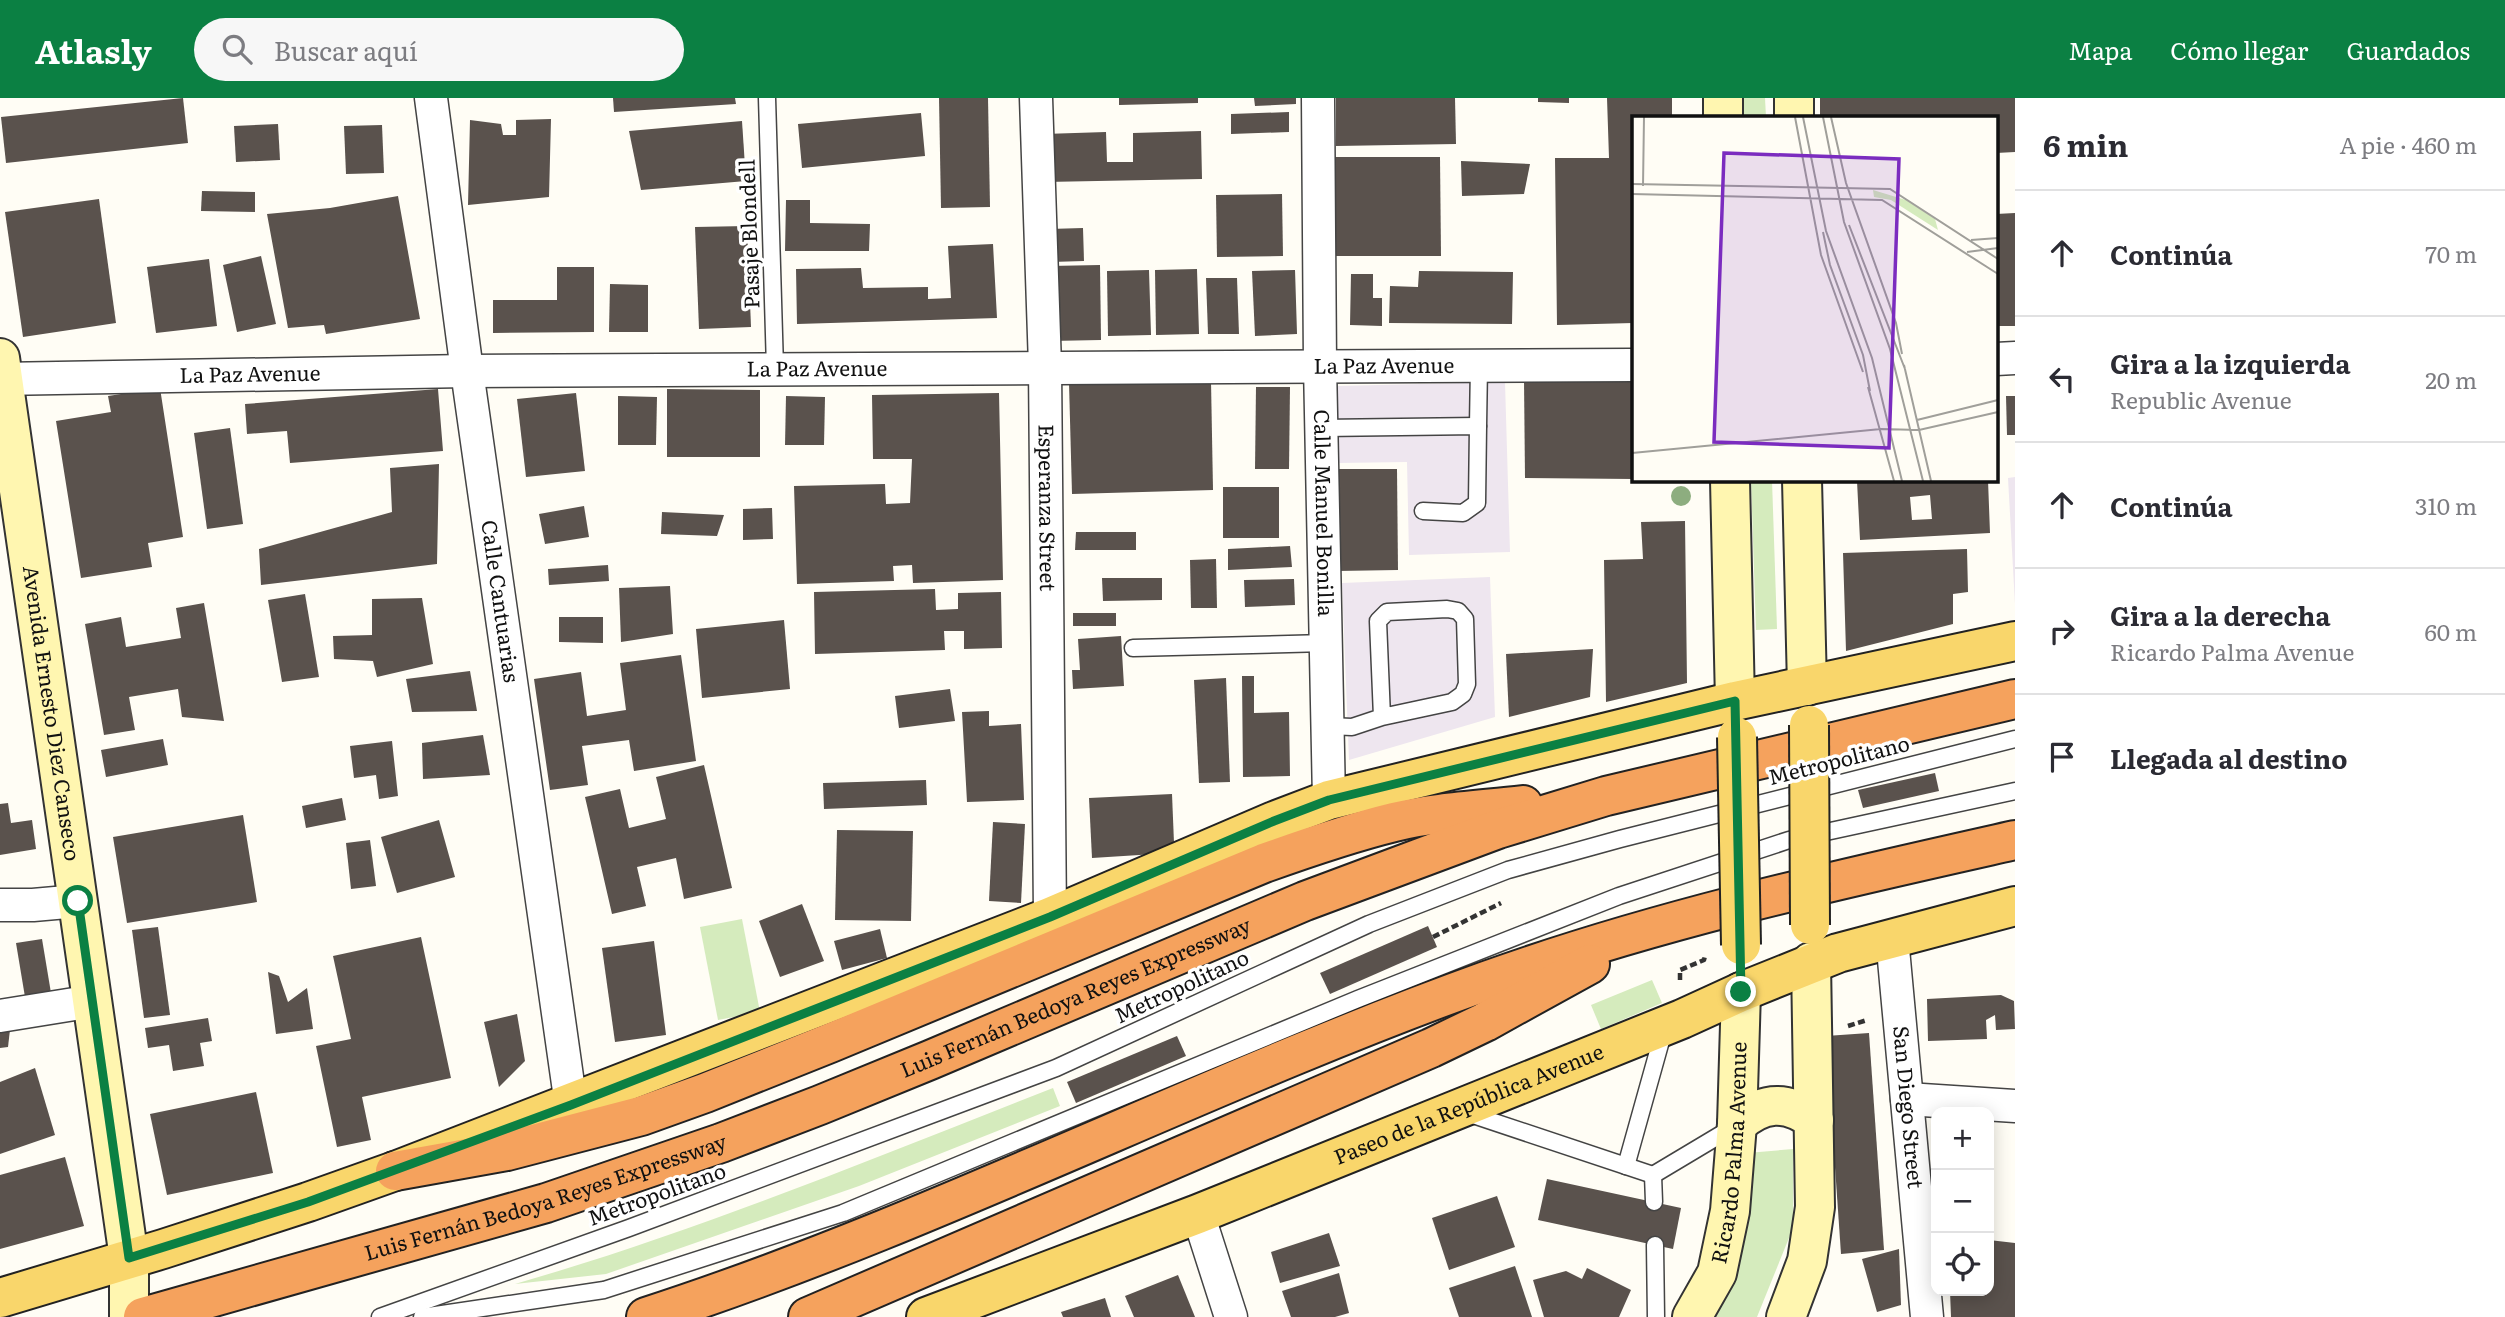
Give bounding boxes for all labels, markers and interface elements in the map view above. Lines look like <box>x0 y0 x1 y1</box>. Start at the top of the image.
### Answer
search box <box>194 18 684 81</box>
text: Atlasly <box>35 25 152 74</box>
icon: search <box>218 30 256 68</box>
text: Buscar aquí <box>274 30 418 69</box>
text: Mapa <box>2068 32 2132 67</box>
text: Cómo llegar <box>2170 32 2308 67</box>
text: Guardados <box>2346 32 2470 67</box>
inset map <box>1632 116 1997 481</box>
text: 6 min <box>2043 122 2128 166</box>
text: A pie · 460 m <box>2340 127 2477 161</box>
street label: Pasaje Blondell <box>729 159 766 309</box>
icon: ahead <box>2043 234 2081 272</box>
text: Continúa <box>2110 234 2233 273</box>
text: 70 m <box>2425 236 2477 270</box>
text: Gira a la izquierda <box>2110 343 2351 382</box>
street label: La Paz Avenue <box>1313 348 1455 380</box>
street label: La Paz Avenue <box>746 351 888 383</box>
street label: La Paz Avenue <box>179 356 321 389</box>
icon: left <box>2043 360 2081 398</box>
text: 20 m <box>2425 362 2477 396</box>
text: Republic Avenue <box>2110 382 2292 416</box>
street label: Calle Manuel Bonilla <box>1308 409 1343 618</box>
street label: Esperanza Street <box>1033 424 1065 592</box>
icon: ahead <box>2043 486 2081 524</box>
text: Continúa <box>2110 486 2233 525</box>
text: 310 m <box>2415 488 2477 522</box>
street label: Calle Cantuarias <box>475 518 529 684</box>
street label: Avenida Ernesto Diez Canseco <box>17 563 90 863</box>
text: Gira a la derecha <box>2110 595 2330 634</box>
icon: right <box>2043 612 2081 650</box>
text: 60 m <box>2424 614 2477 648</box>
text: Ricardo Palma Avenue <box>2110 634 2354 668</box>
street label: Metropolitano <box>1764 726 1912 791</box>
icon: arrive <box>2043 738 2081 776</box>
text: Llegada al destino <box>2110 738 2347 777</box>
route start <box>62 885 93 916</box>
street label: Luis Fernán Bedoya Reyes Expressway <box>895 907 1256 1084</box>
street label: Metropolitano <box>1109 940 1253 1029</box>
route end <box>1725 976 1756 1007</box>
street label: San Diego Street <box>1887 1024 1933 1190</box>
street label: Paseo de la República Avenue <box>1329 1034 1608 1171</box>
street label: Ricardo Palma Avenue <box>1701 1041 1752 1266</box>
map controls <box>1931 1107 1994 1296</box>
button: + <box>1931 1107 1994 1170</box>
street label: Luis Fernán Bedoya Reyes Expressway <box>360 1124 731 1267</box>
street label: Metropolitano <box>583 1153 730 1232</box>
button: − <box>1931 1170 1994 1233</box>
button: locate <box>1931 1233 1994 1296</box>

